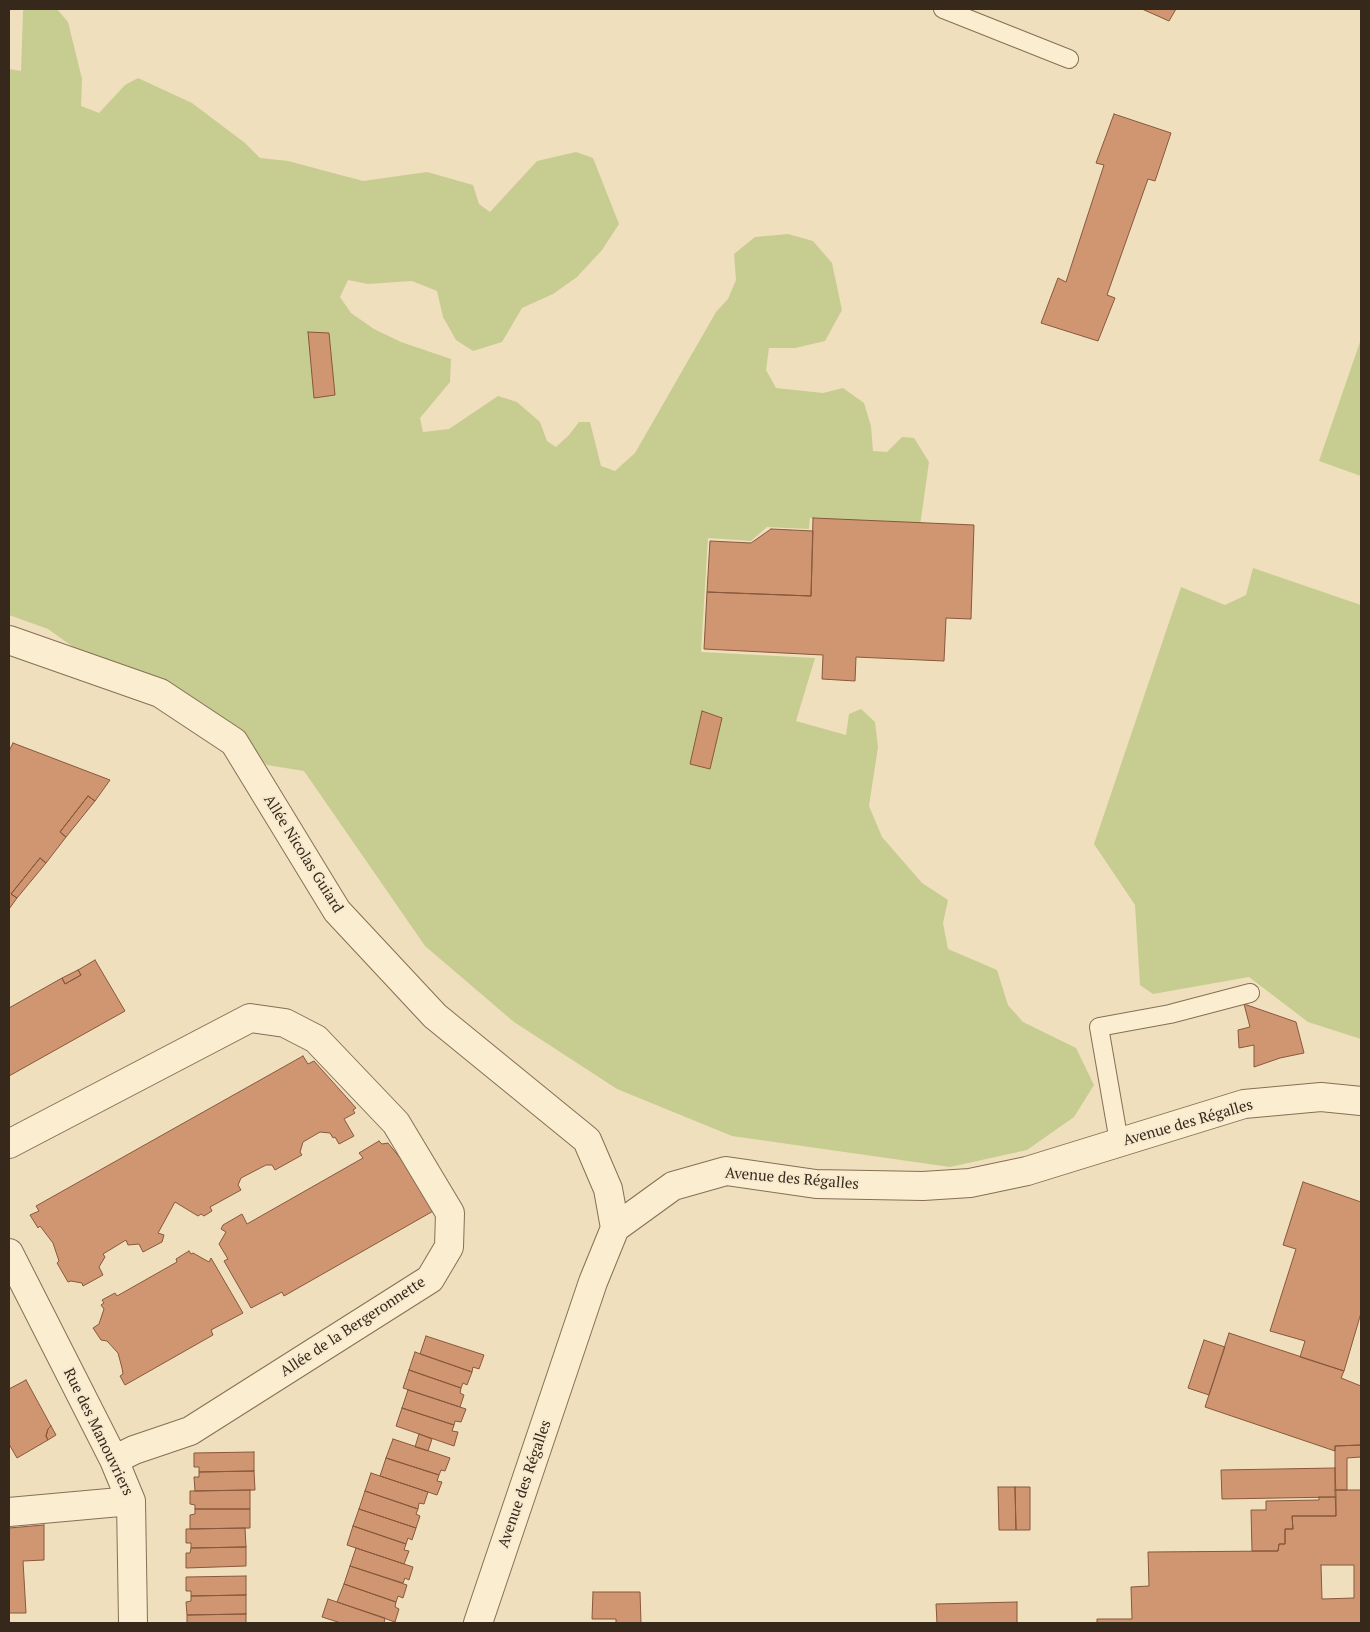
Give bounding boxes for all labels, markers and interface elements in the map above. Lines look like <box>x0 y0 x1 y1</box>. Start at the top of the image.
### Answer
street label: Allée Nicolas Guiard <box>259 792 347 916</box>
street label: Avenue des Régalles <box>1121 1096 1255 1150</box>
street label: Avenue des Régalles <box>724 1164 860 1194</box>
street label: Allée de la Bergeronnette <box>277 1273 429 1381</box>
street label: Rue des Manouvriers <box>59 1365 137 1499</box>
street label: Avenue des Régalles <box>495 1418 555 1550</box>

